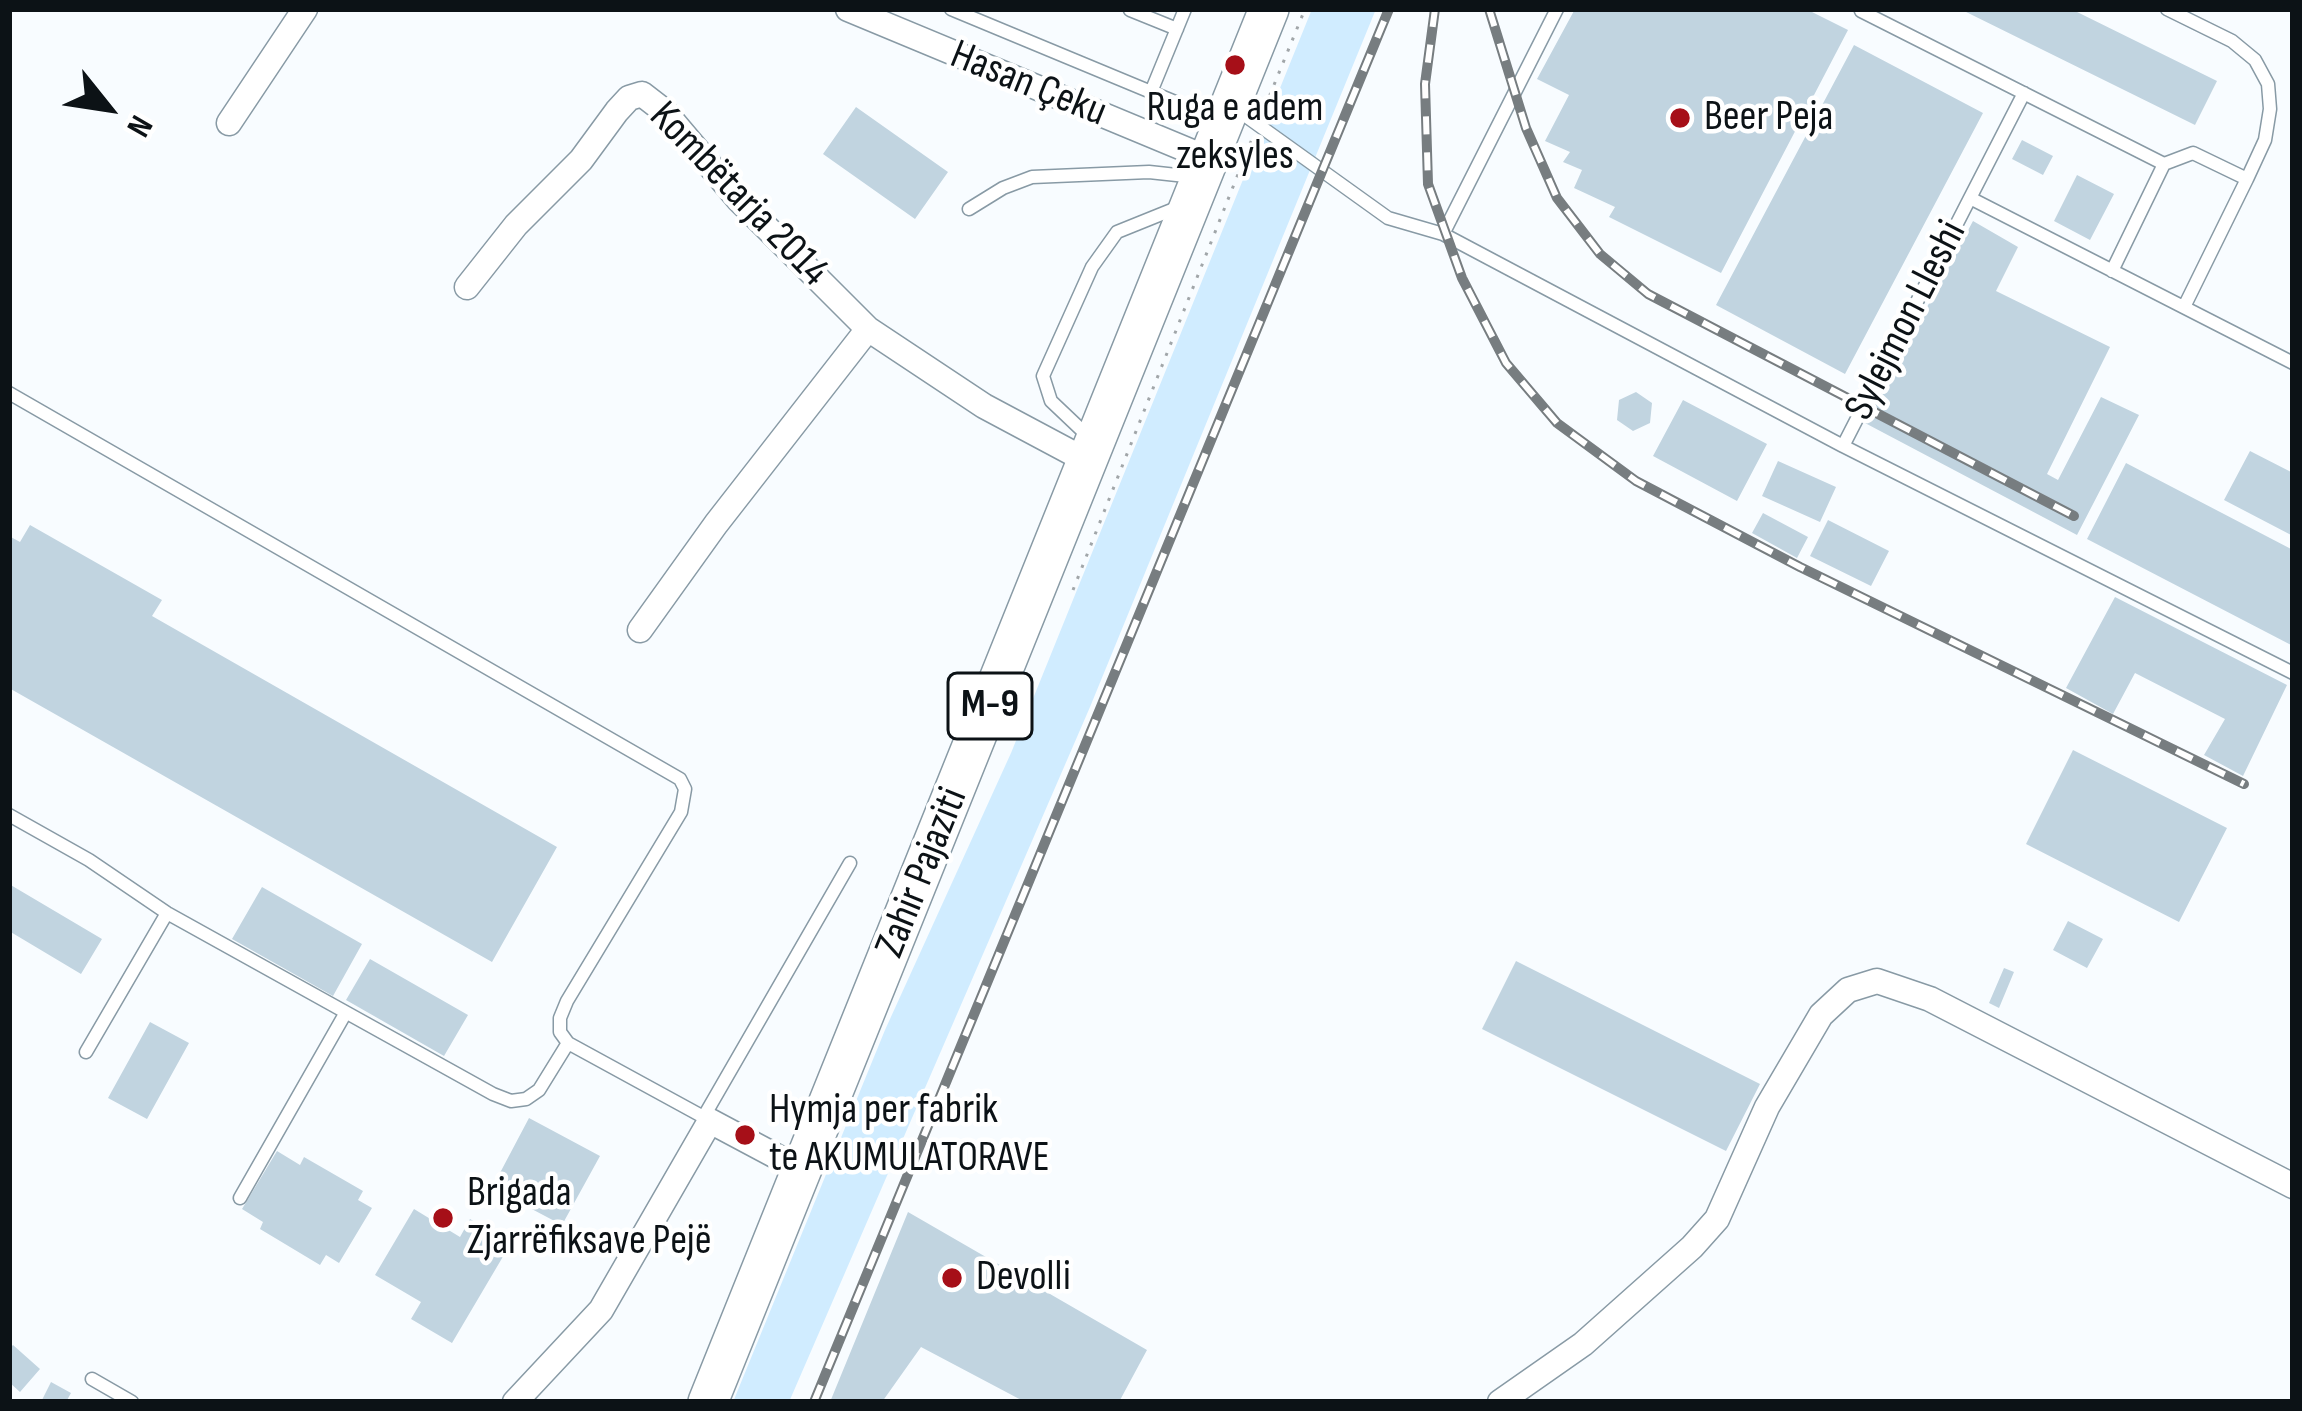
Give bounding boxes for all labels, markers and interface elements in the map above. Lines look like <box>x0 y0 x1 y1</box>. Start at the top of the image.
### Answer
street label: Hasan Çeku <box>943 31 1113 139</box>
north arrow <box>48 48 168 168</box>
marker: Ruga e adem zeksyles <box>1222 52 1248 78</box>
place label: Ruga e adem zeksyles <box>1146 84 1324 182</box>
street label: Kombëtarja 2014 <box>638 92 838 298</box>
place label: Beer Peja <box>1704 93 1833 143</box>
marker: Beer Peja <box>1667 105 1693 131</box>
text: N <box>117 108 161 144</box>
street label: Sylejmon Lleshi <box>1835 213 1979 429</box>
road number: M-9 <box>948 673 1032 739</box>
street label: Zahir Pajaziti <box>866 781 980 965</box>
place label: Hymja per fabrik te AKUMULATORAVE <box>769 1086 1050 1184</box>
marker: Hymja per fabrik te AKUMULATORAVE <box>732 1122 758 1148</box>
place label: Brigada Zjarrëfiksave Pejë <box>467 1169 712 1268</box>
marker: Brigada Zjarrëfiksave Pejë <box>430 1205 456 1231</box>
place label: Devolli <box>976 1253 1071 1303</box>
marker: Devolli <box>939 1265 965 1291</box>

